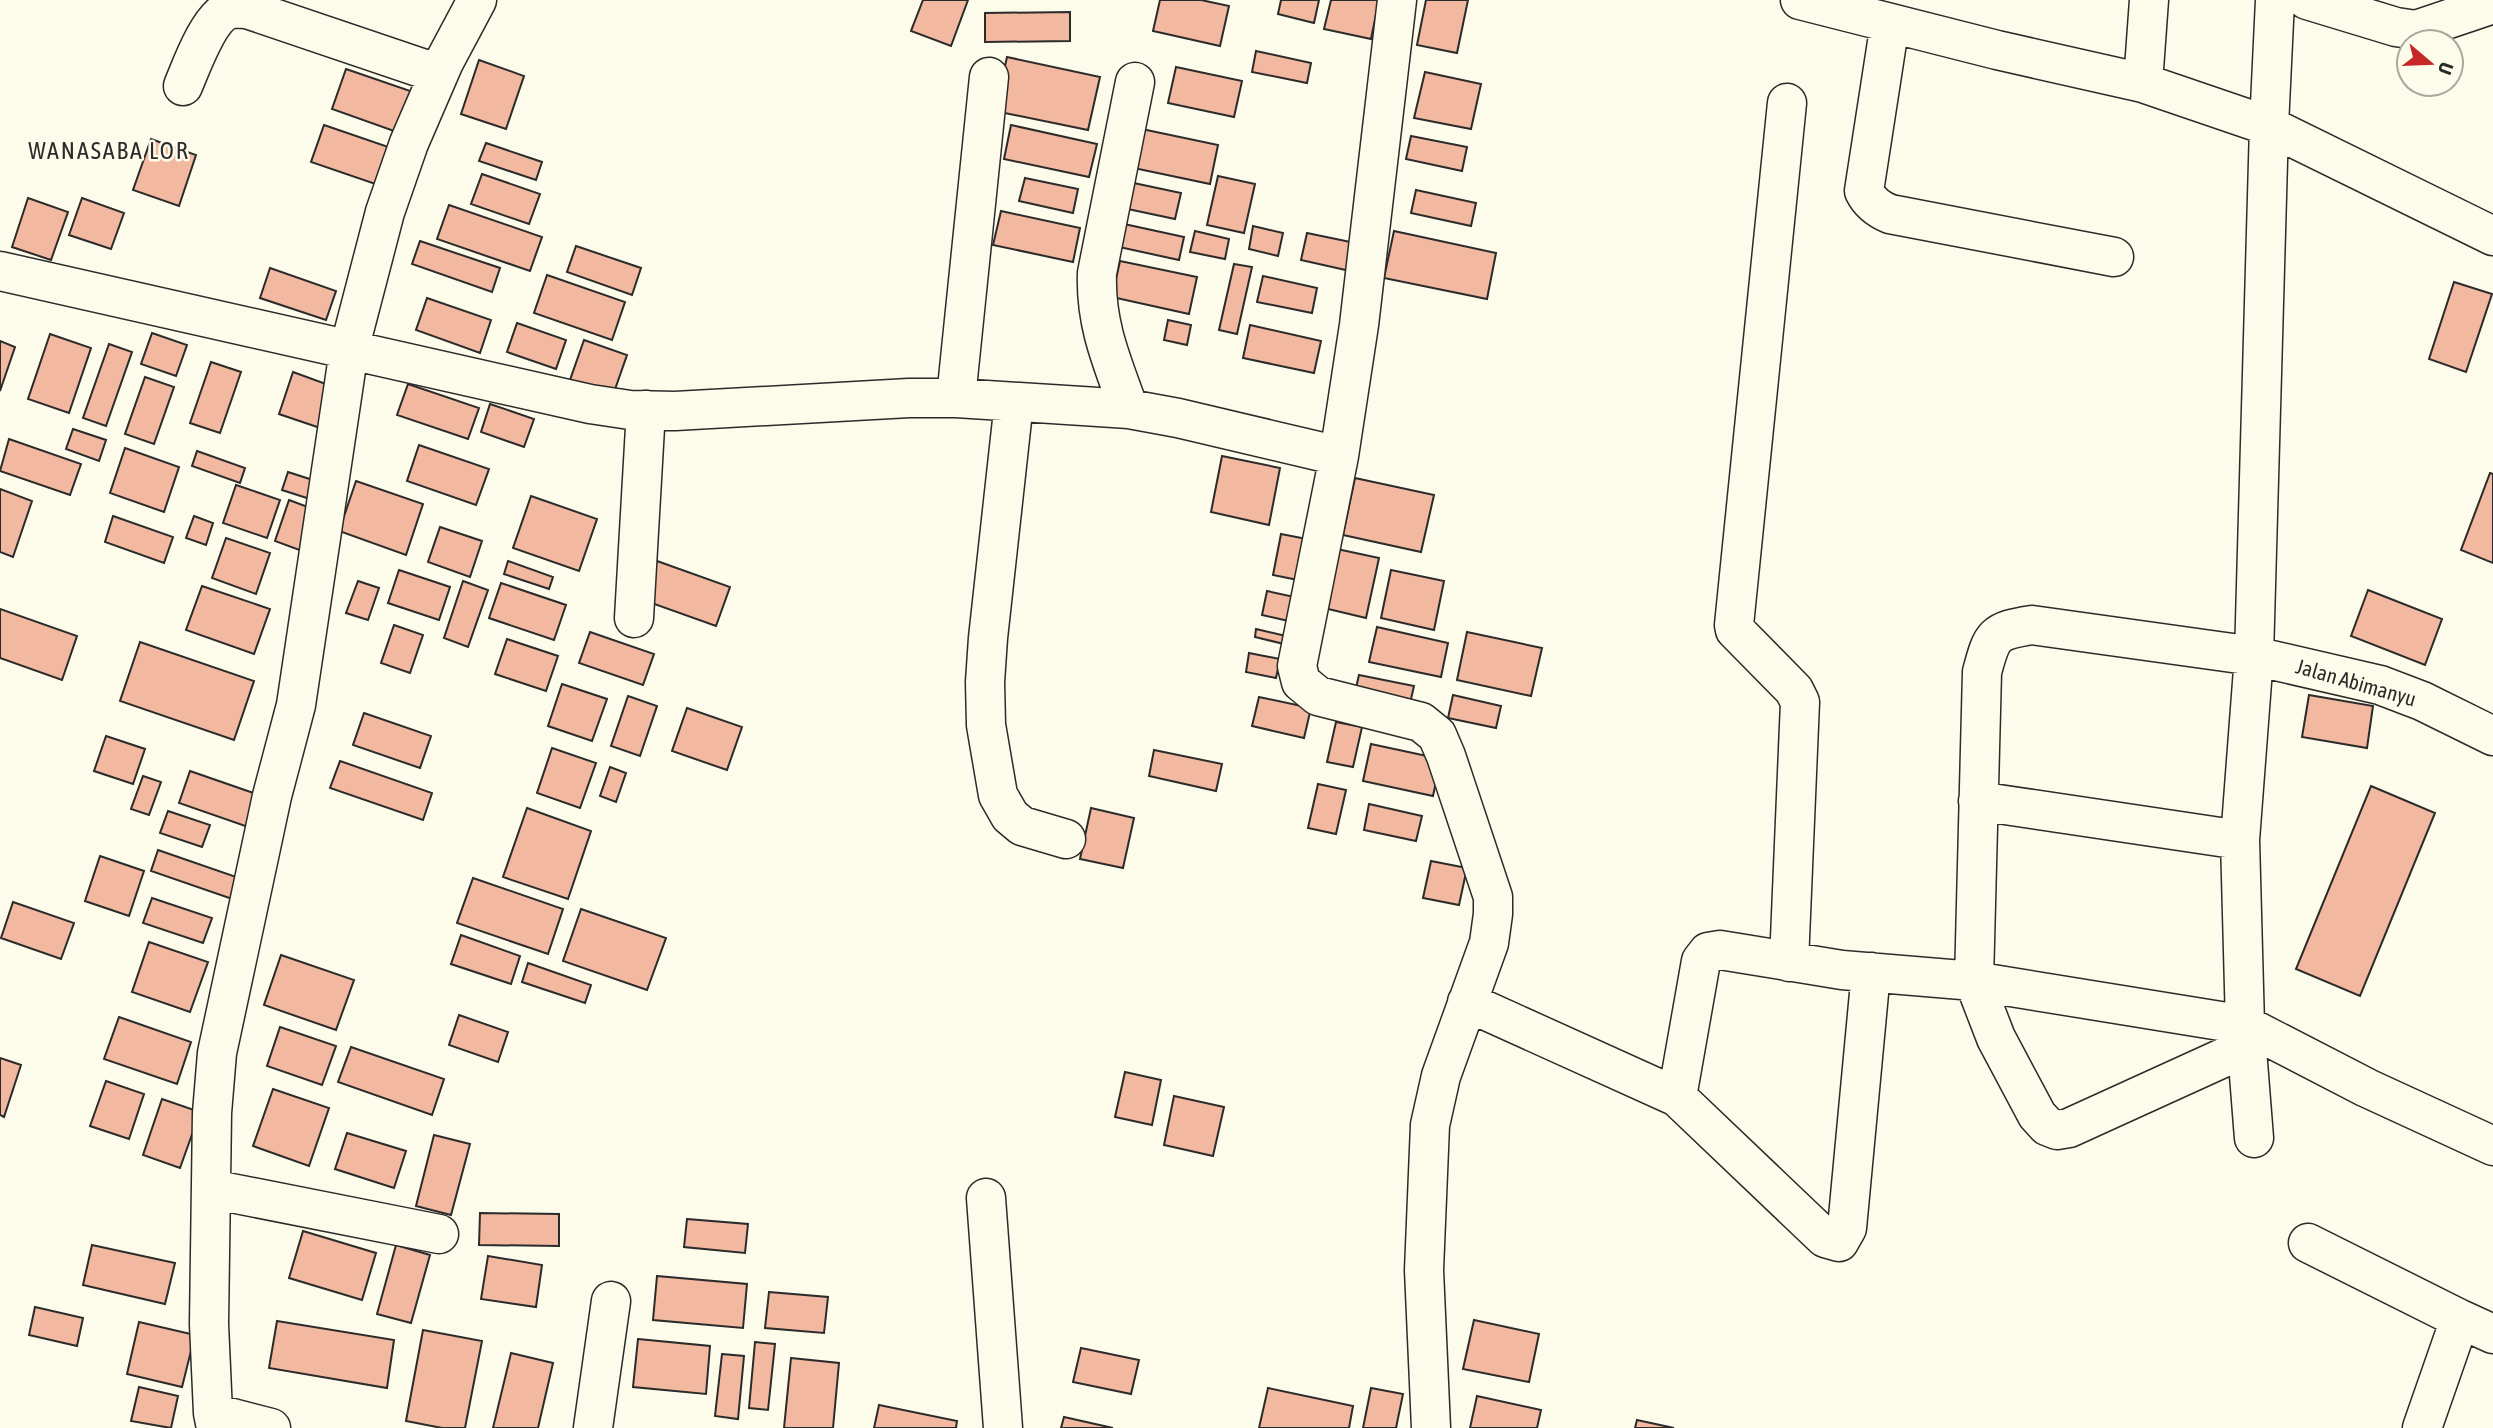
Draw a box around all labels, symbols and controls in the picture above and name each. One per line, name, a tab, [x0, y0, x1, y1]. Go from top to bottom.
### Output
north arrow	[2395, 28, 2465, 98]
text: U	[2434, 60, 2458, 77]
district label: WANASABA LOR	[28, 137, 190, 164]
street label: Jalan Abimanyu	[2293, 653, 2419, 711]

